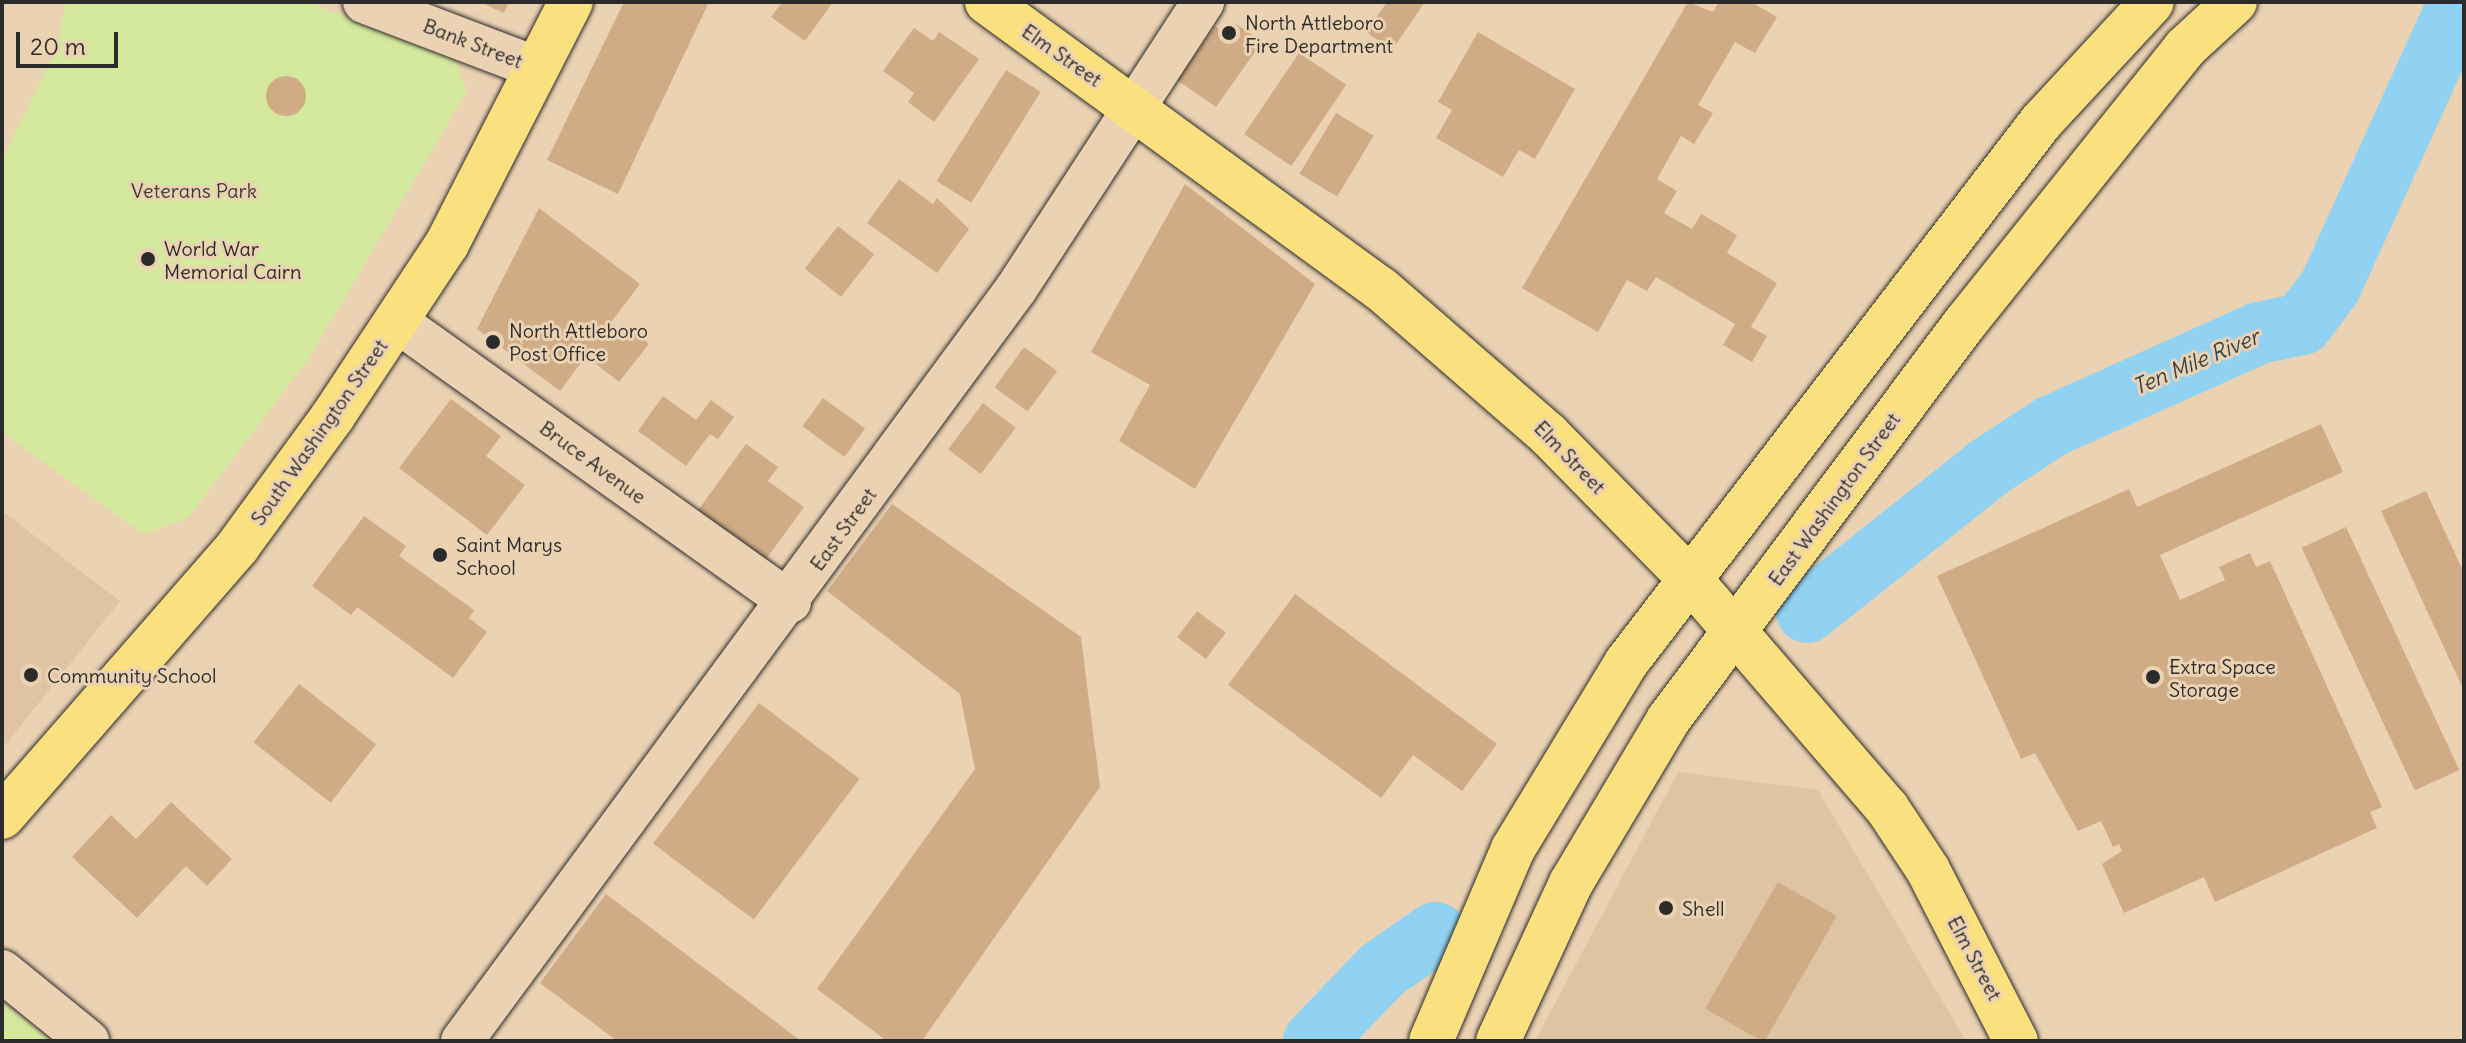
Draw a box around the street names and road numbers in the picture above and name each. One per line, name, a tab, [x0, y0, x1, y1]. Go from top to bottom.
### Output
street label: Bank Street	[420, 13, 526, 73]
street label: Elm Street	[1017, 19, 1107, 91]
street label: South Washington Street	[246, 334, 392, 530]
street label: East Washington Street	[1763, 408, 1905, 590]
street label: Bruce Avenue	[535, 415, 651, 509]
street label: Elm Street	[1529, 416, 1611, 498]
street label: East Street	[805, 483, 881, 575]
street label: Elm Street	[1943, 912, 2007, 1004]

